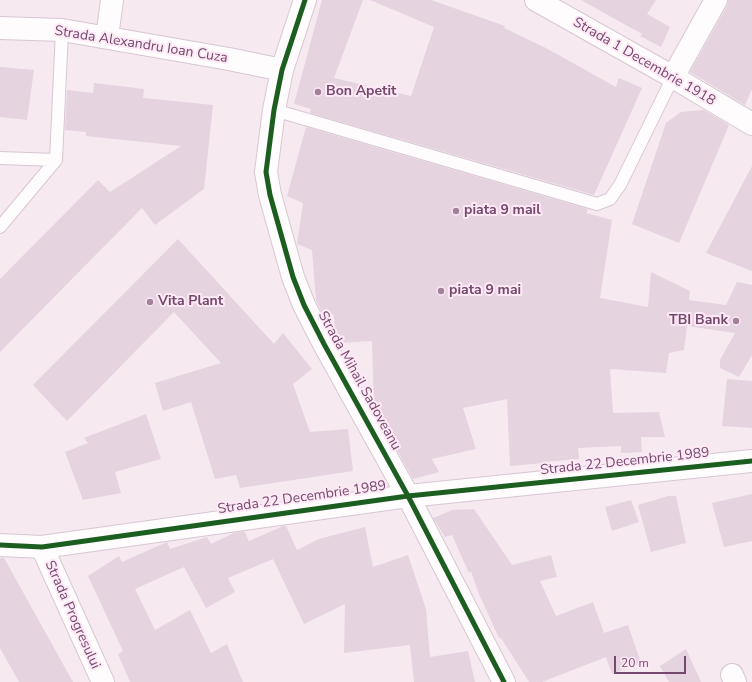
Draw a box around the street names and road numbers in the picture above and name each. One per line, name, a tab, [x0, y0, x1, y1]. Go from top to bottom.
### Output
street label: Strada 1 Decembrie 1918	[570, 14, 718, 110]
street label: Strada Alexandru Ioan Cuza	[53, 23, 229, 67]
street label: Strada Mihail Sadoveanu	[314, 309, 404, 453]
street label: Strada 22 Decembrie 1989	[540, 445, 710, 479]
street label: Strada 22 Decembrie 1989	[217, 478, 387, 518]
street label: Strada Progresului	[41, 558, 103, 672]

